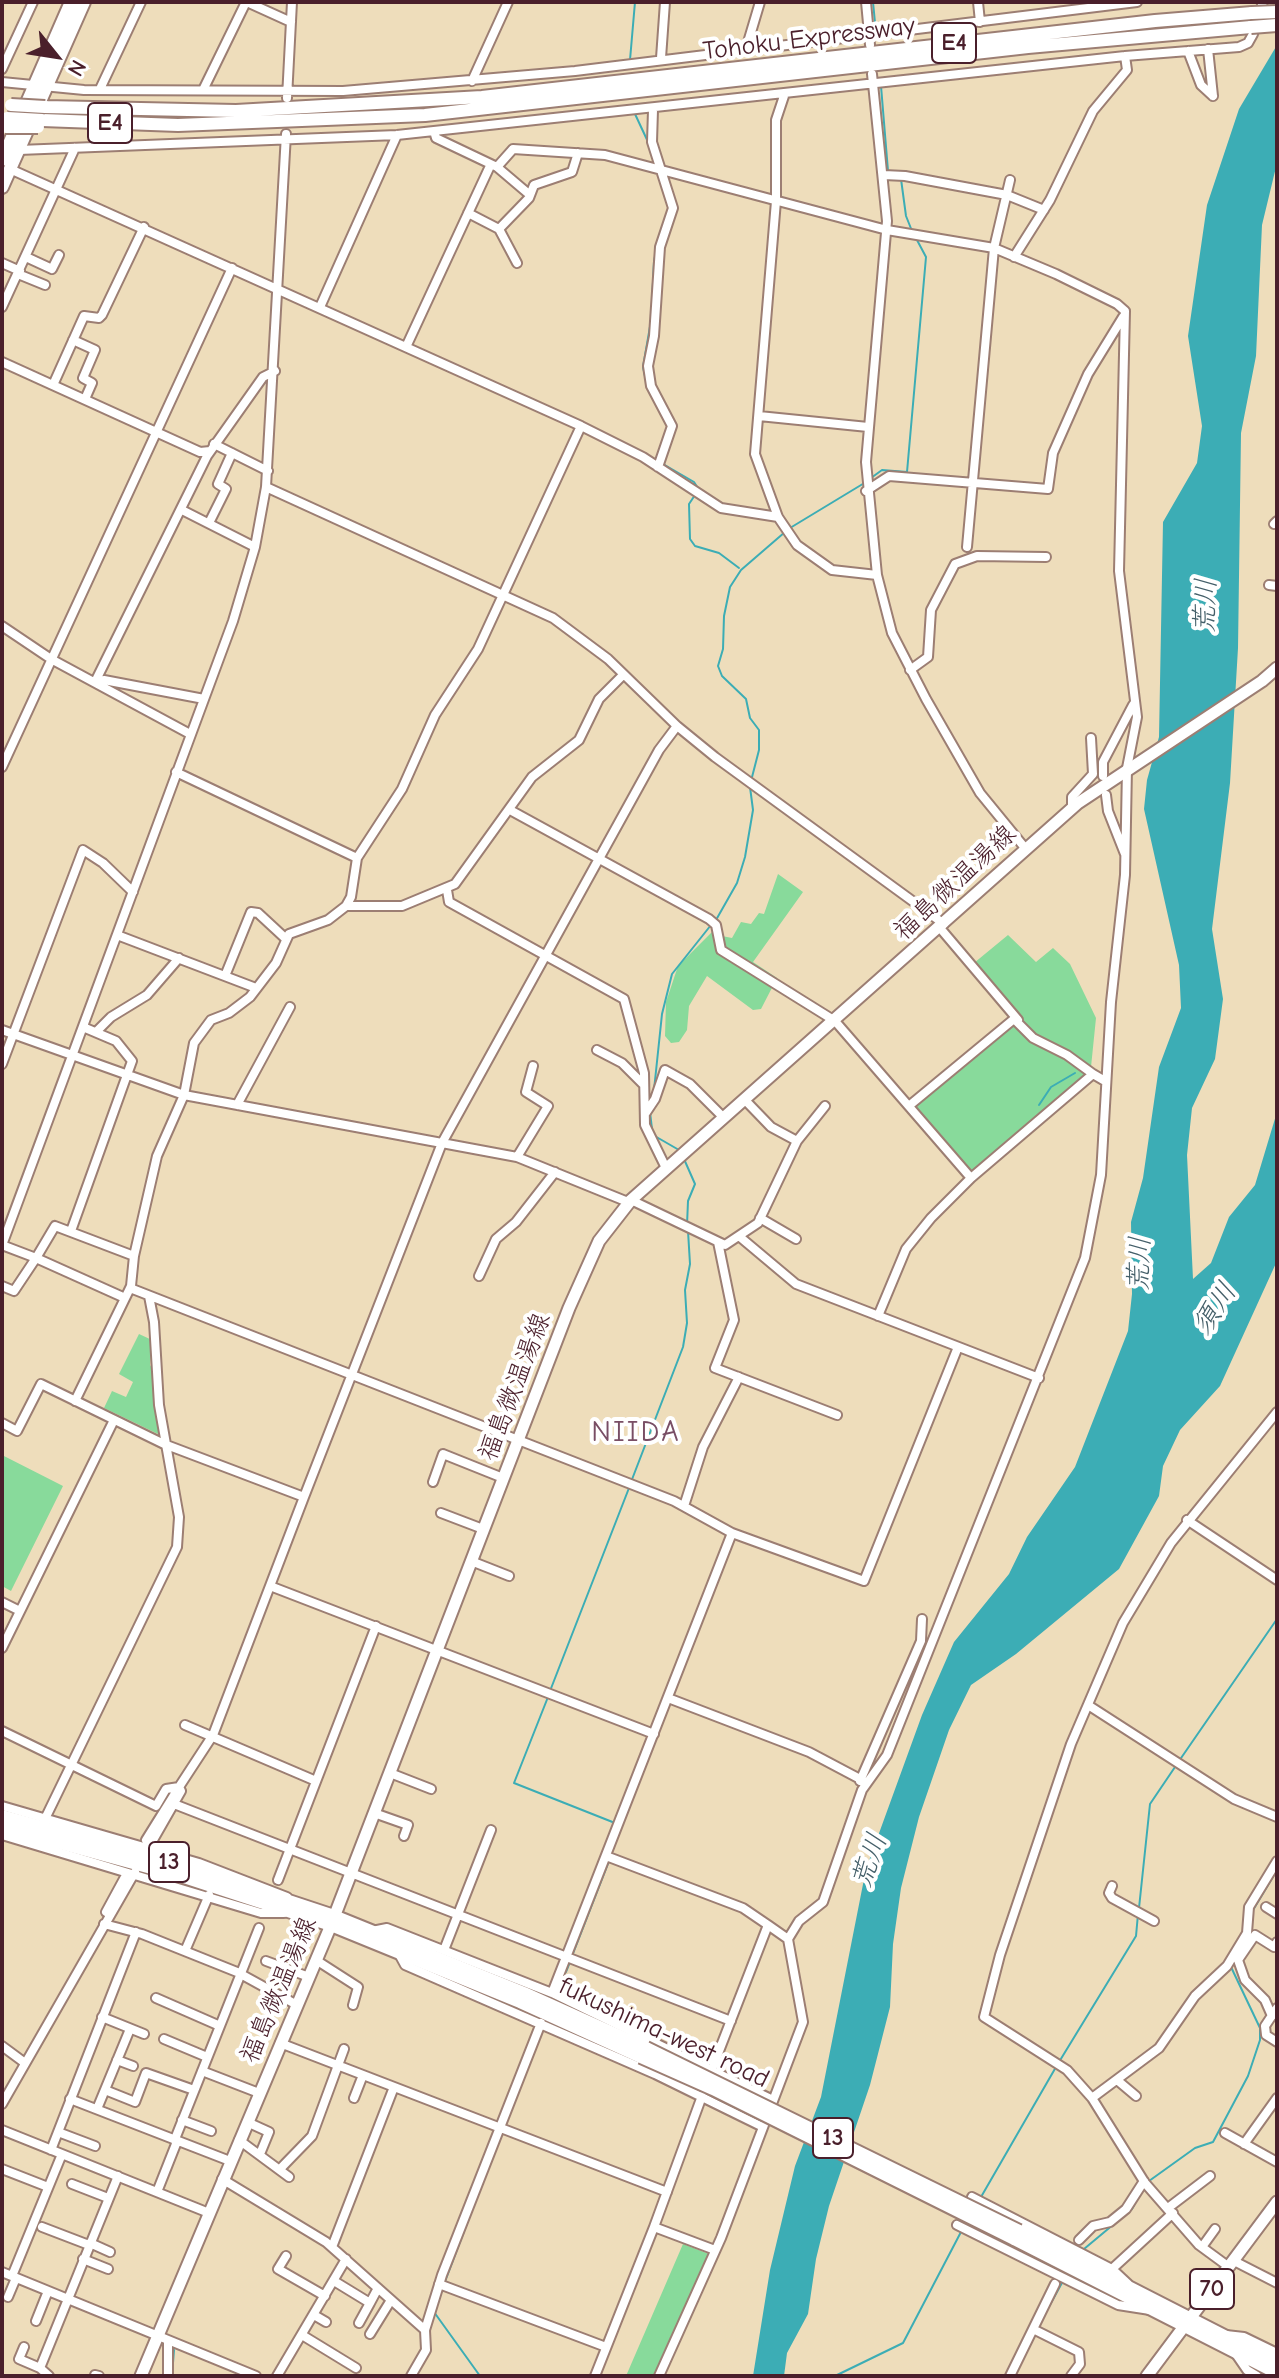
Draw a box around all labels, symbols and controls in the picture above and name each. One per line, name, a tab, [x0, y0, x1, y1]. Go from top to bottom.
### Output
street label: Tohoku Expressway	[701, 11, 917, 67]
north arrow	[16, 16, 96, 96]
road number: E4	[932, 23, 976, 63]
text: N	[62, 55, 92, 81]
road number: E4	[88, 103, 132, 143]
water label: 荒川	[1188, 577, 1224, 635]
street label: 福島微温湯線	[887, 818, 1023, 948]
water label: 荒川	[1122, 1235, 1158, 1293]
water label: 須川	[1186, 1276, 1244, 1342]
street label: 福島微温湯線	[472, 1309, 558, 1465]
district label: NIIDA	[591, 1415, 681, 1451]
water label: 荒川	[845, 1829, 895, 1893]
road number: 13	[149, 1842, 189, 1882]
street label: 福島微温湯線	[234, 1912, 324, 2068]
street label: fukushima-west road	[554, 1971, 774, 2095]
road number: 13	[813, 2118, 853, 2158]
road number: 70	[1190, 2269, 1234, 2309]

